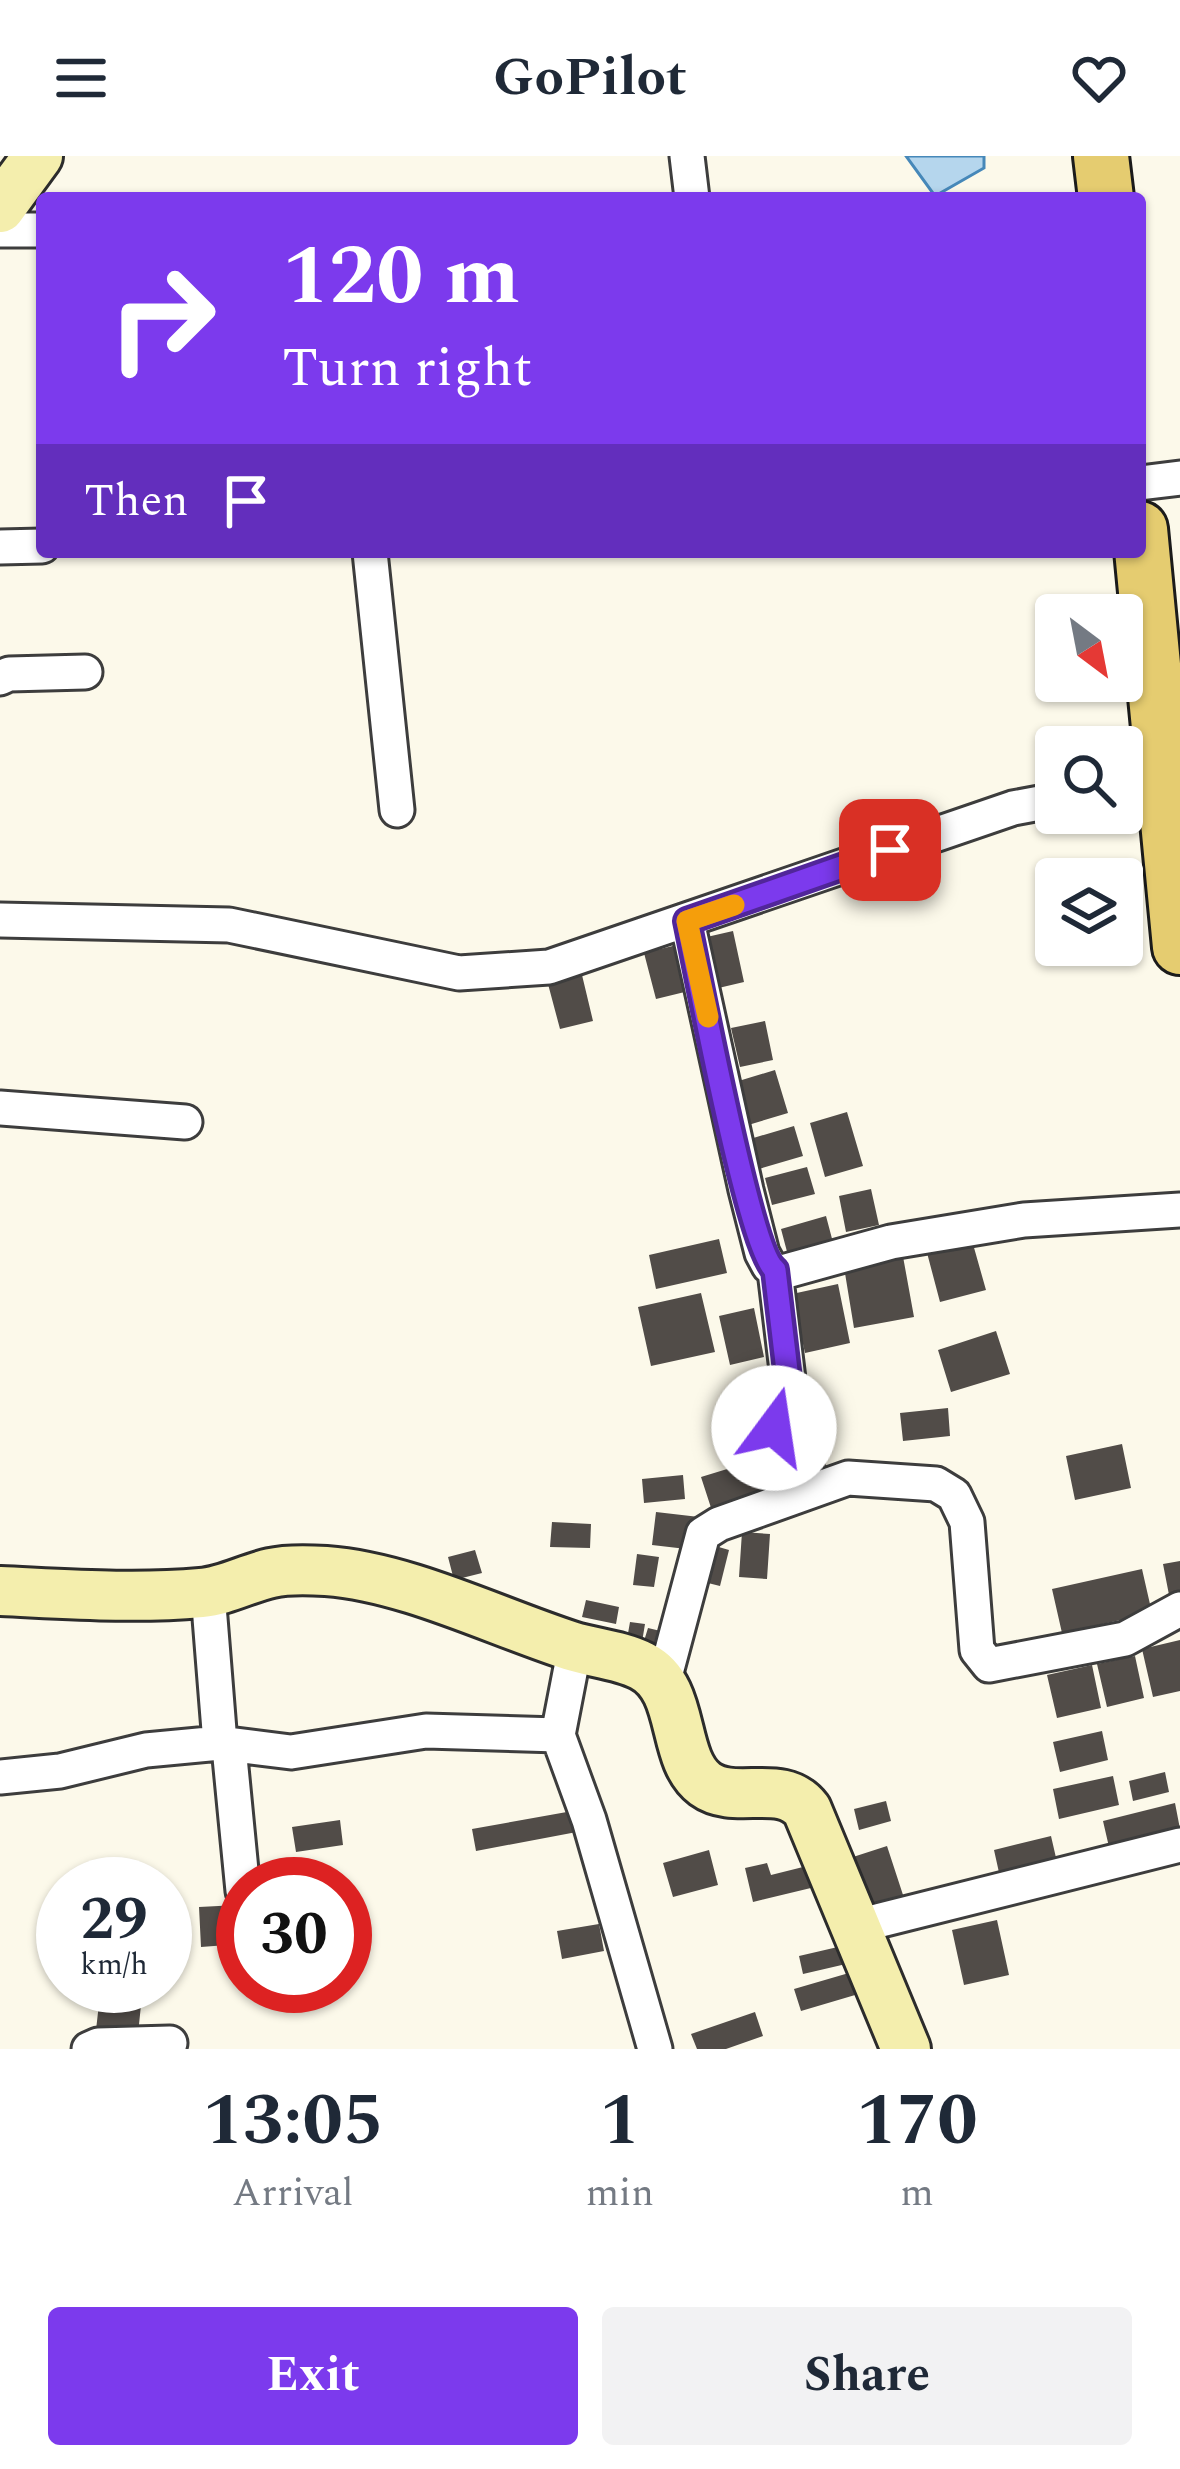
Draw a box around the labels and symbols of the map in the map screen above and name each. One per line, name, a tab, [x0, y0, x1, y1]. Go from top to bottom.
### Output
north arrow	[1035, 594, 1143, 702]
pin	[839, 799, 941, 901]
position arrow	[711, 1365, 837, 1491]
speed limit sign: 30	[216, 1857, 372, 2013]

